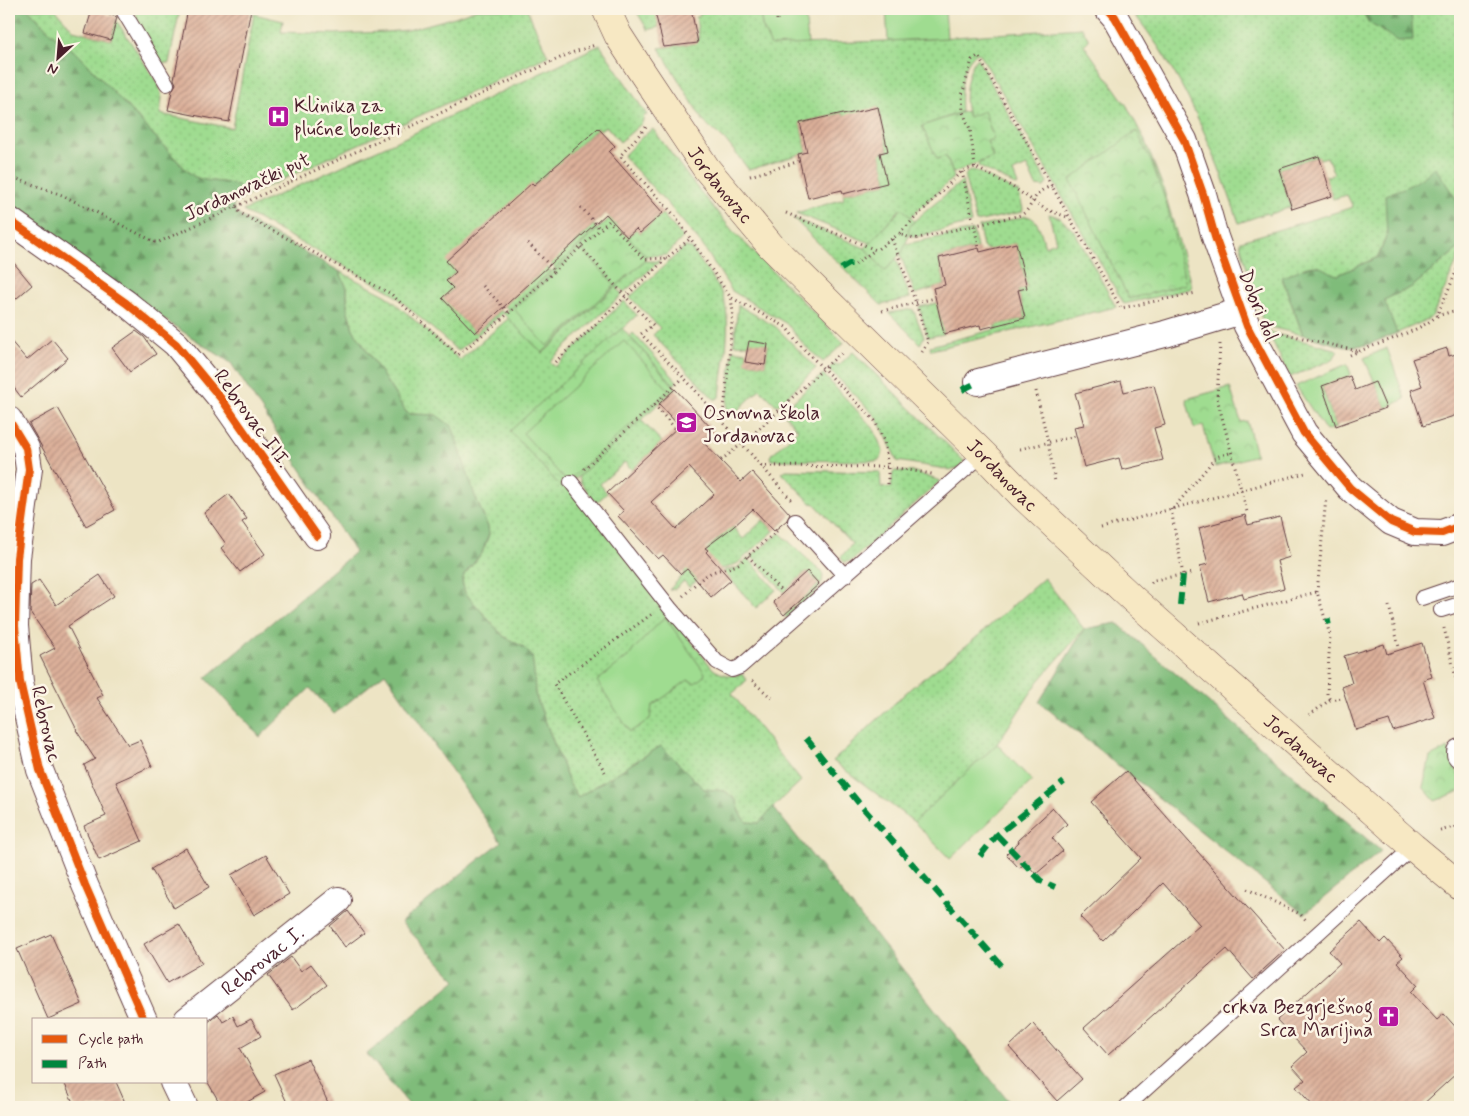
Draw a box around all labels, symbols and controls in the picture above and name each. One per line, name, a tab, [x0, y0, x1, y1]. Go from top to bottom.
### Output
north arrow	[32, 32, 82, 82]
text: N	[45, 59, 61, 79]
place label: Klinika za plućne bolesti	[294, 93, 401, 143]
hospital icon: Klinika za plućne bolesti	[266, 105, 290, 129]
street label: Jordanovac	[680, 141, 759, 230]
street label: Jordanovački put	[180, 146, 315, 228]
street label: Dobri dol	[1231, 266, 1284, 345]
street label: Rebrovac III.	[207, 364, 297, 474]
place label: Osnovna škola Jordanovac	[703, 400, 820, 450]
school or university icon: Osnovna škola Jordanovac	[675, 411, 699, 435]
street label: Jordanovac	[960, 433, 1043, 518]
street label: Rebrovac	[24, 683, 67, 765]
street label: Jordanovac	[1257, 709, 1344, 790]
street label: Rebrovac I.	[216, 920, 310, 1003]
place label: crkva Bezgrješnog Srca Marijina	[1223, 994, 1373, 1044]
church icon: crkva Bezgrješnog Srca Marijina	[1377, 1005, 1401, 1029]
legend	[32, 1018, 208, 1084]
text: Cycle path	[78, 1030, 143, 1050]
text: Path	[78, 1054, 107, 1074]

